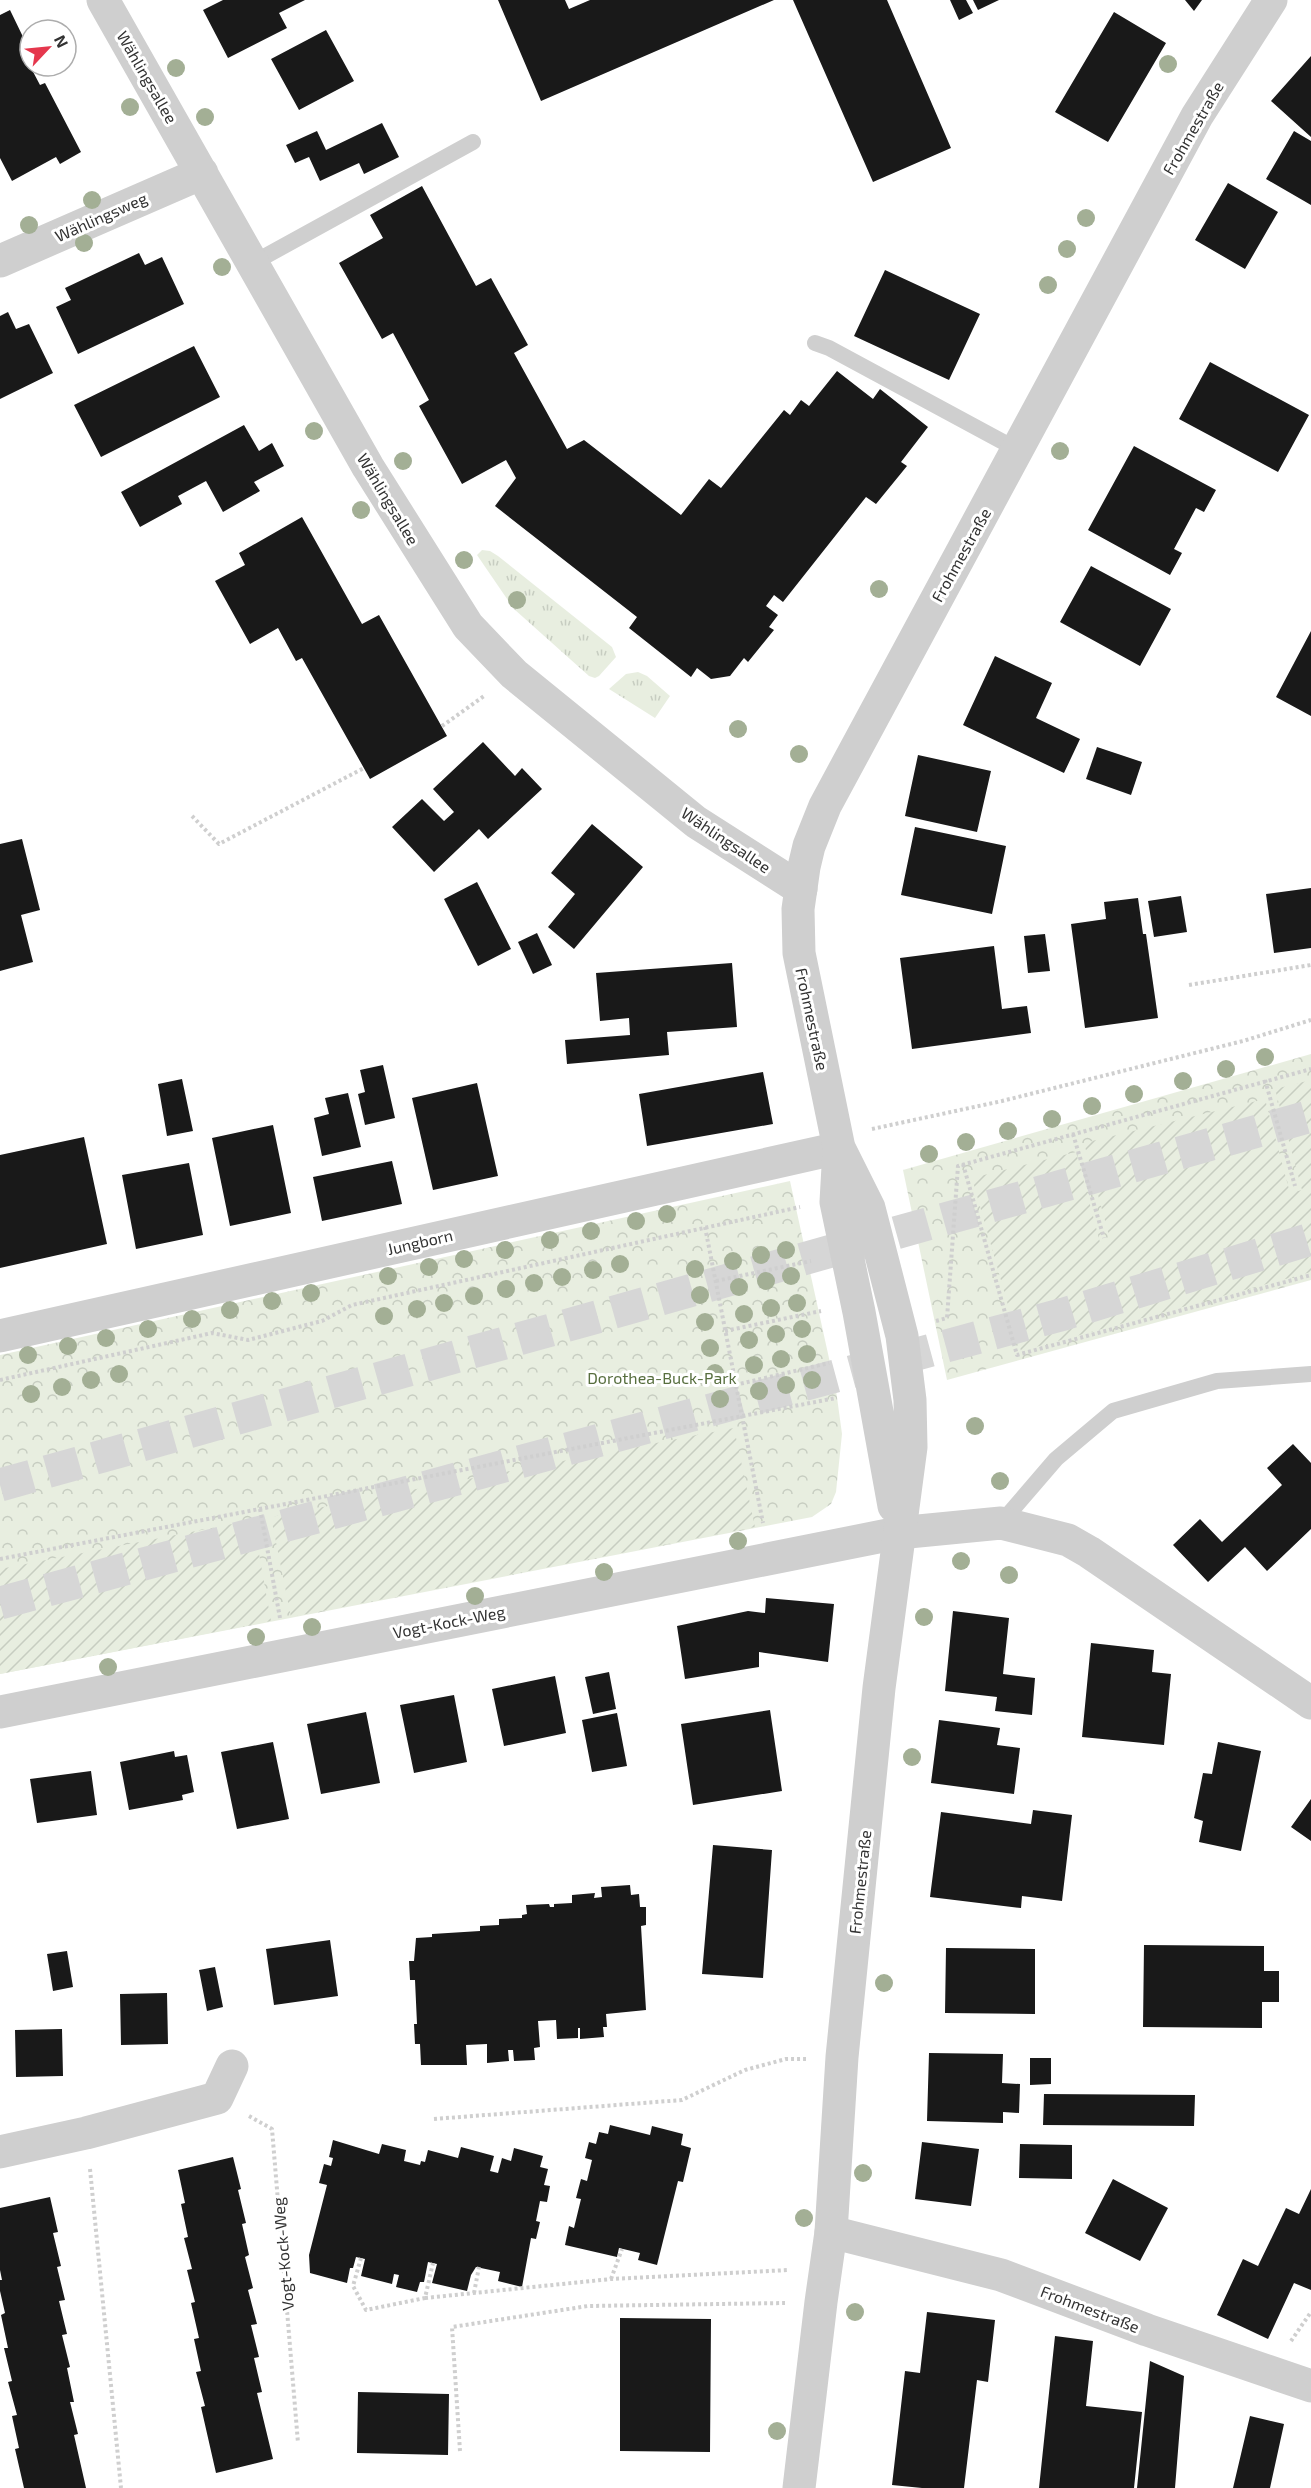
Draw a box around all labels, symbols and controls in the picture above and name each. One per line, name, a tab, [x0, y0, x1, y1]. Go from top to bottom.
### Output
north arrow	[18, 18, 78, 78]
street label: Wählingsallee	[113, 27, 182, 126]
text: N	[51, 32, 73, 51]
street label: Frohmestraße	[1158, 78, 1227, 178]
street label: Wählingsweg	[52, 188, 150, 245]
street label: Wählingsallee	[354, 449, 423, 548]
street label: Frohmestraße	[927, 505, 994, 605]
street label: Wählingsallee	[678, 803, 775, 876]
street label: Frohmestraße	[792, 966, 833, 1072]
street label: Jungborn	[385, 1225, 455, 1258]
park label: Dorothea-Buck-Park	[587, 1368, 737, 1387]
street label: Vogt-Kock-Weg	[391, 1601, 507, 1642]
street label: Frohmestraße	[845, 1829, 874, 1935]
street label: Vogt-Kock-Weg	[268, 2196, 297, 2312]
street label: Frohmestraße	[1038, 2281, 1142, 2336]

